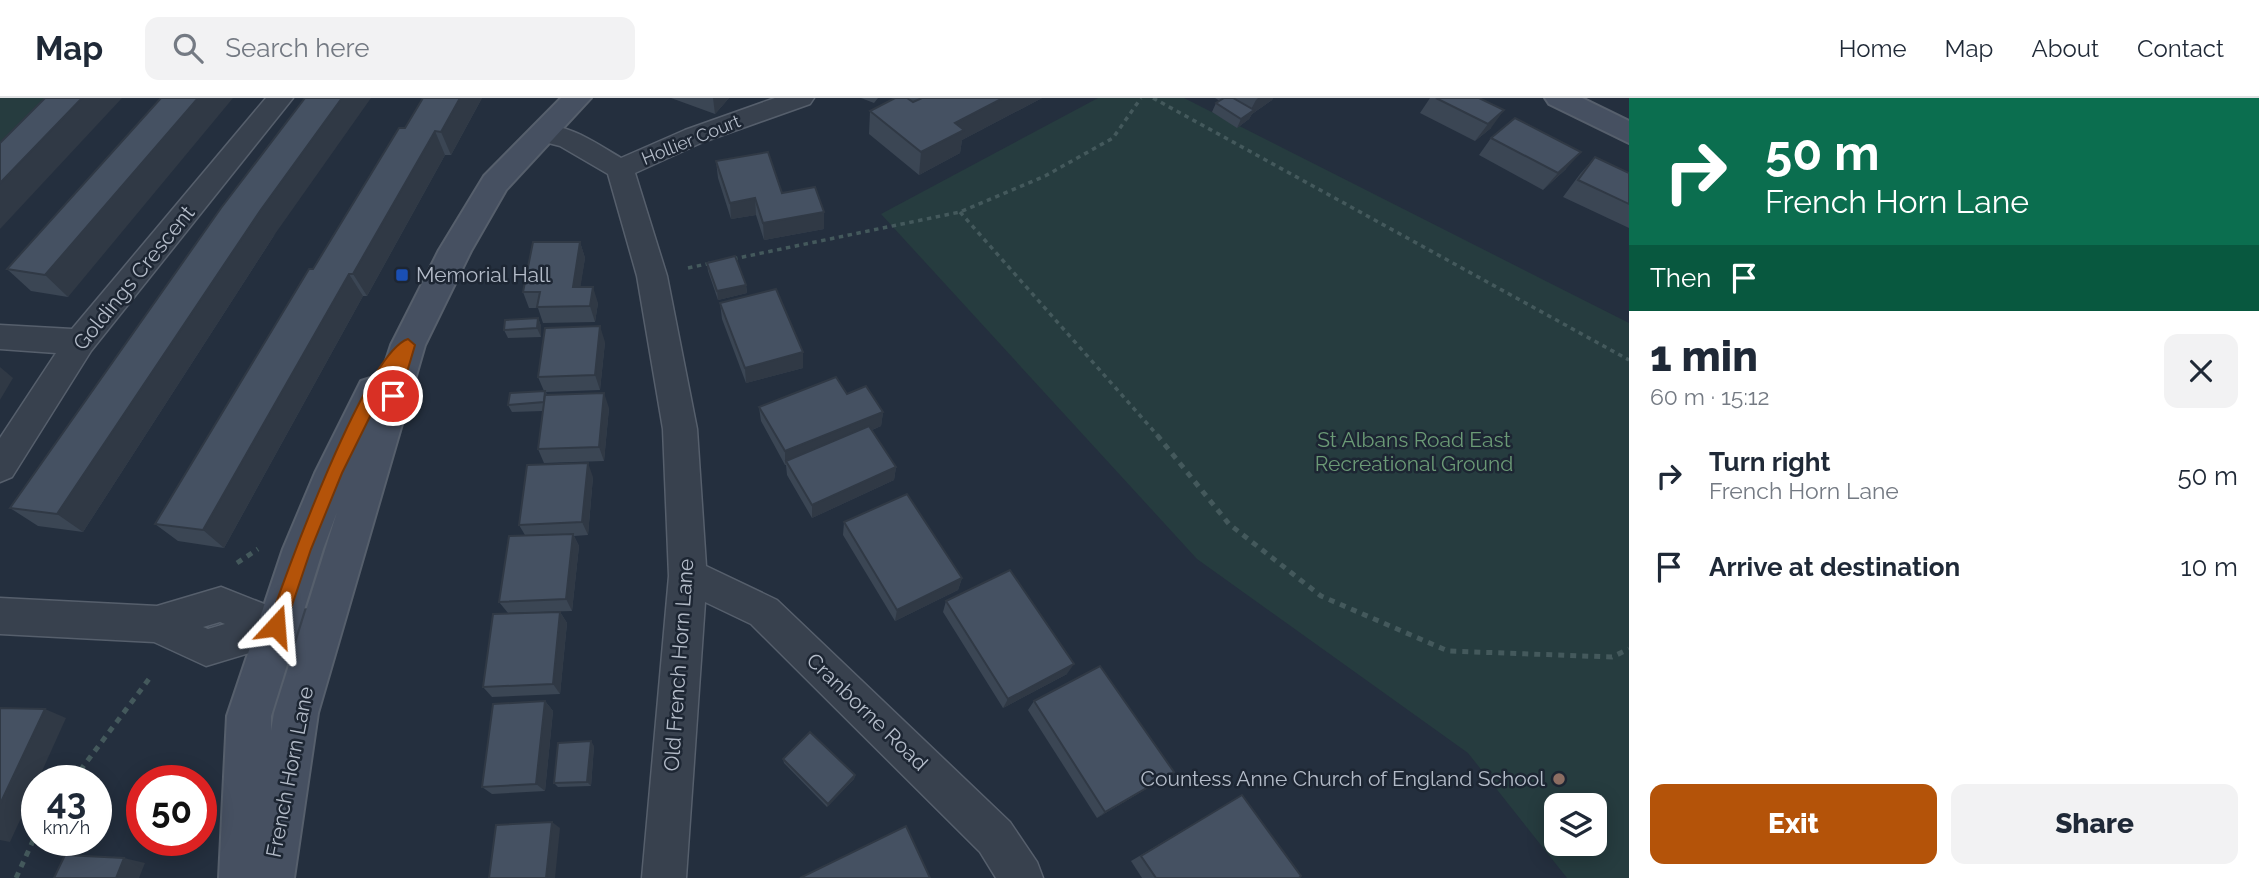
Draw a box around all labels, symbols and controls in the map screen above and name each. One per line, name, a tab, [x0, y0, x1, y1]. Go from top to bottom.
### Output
search box	[145, 17, 635, 80]
text: Map	[35, 29, 103, 68]
icon: search	[169, 29, 207, 67]
text: Search here	[225, 33, 370, 63]
text: Home	[1839, 34, 1907, 63]
text: Map	[1945, 34, 1993, 63]
text: About	[2031, 34, 2099, 63]
text: Contact	[2137, 34, 2224, 63]
street label: Hollier Court	[638, 110, 743, 169]
text: 50 m	[1765, 124, 1880, 181]
icon: right	[1650, 126, 1741, 217]
text: French Horn Lane	[1765, 183, 2029, 220]
street label: Goldings Crescent	[68, 200, 199, 355]
icon: arrive	[1725, 259, 1763, 297]
place label: Memorial Hall	[416, 262, 551, 287]
text: Then	[1650, 263, 1711, 293]
marker: Memorial Hall	[394, 267, 410, 283]
text: 1 min	[1650, 332, 1758, 381]
button: close	[2164, 334, 2238, 408]
pin	[363, 366, 423, 426]
icon: arrive	[374, 377, 412, 415]
text: 60 m · 15:12	[1650, 383, 1770, 410]
park label: St Albans Road East Recreational Ground	[1315, 427, 1513, 476]
text: Turn right	[1709, 447, 1830, 477]
icon: right	[1650, 457, 1688, 495]
text: 50 m	[2177, 461, 2238, 491]
text: French Horn Lane	[1709, 477, 1899, 504]
icon: arrive	[1650, 548, 1688, 586]
text: Arrive at destination	[1709, 552, 1960, 582]
text: 10 m	[2180, 552, 2238, 582]
street label: Old French Horn Lane	[659, 558, 698, 772]
position arrow	[239, 589, 313, 663]
street label: Cranborne Road	[802, 648, 933, 776]
street label: French Horn Lane	[261, 684, 318, 859]
speed limit sign: 50	[126, 765, 217, 856]
place label: Countess Anne Church of England School	[1141, 766, 1545, 791]
marker: Countess Anne Church of England School	[1551, 771, 1567, 787]
text: 43	[47, 781, 86, 822]
button: Exit	[1650, 784, 1937, 864]
button: Share	[1951, 784, 2238, 864]
map controls	[1544, 793, 1607, 856]
button: layers	[1544, 793, 1607, 856]
text: km/h	[43, 817, 90, 838]

